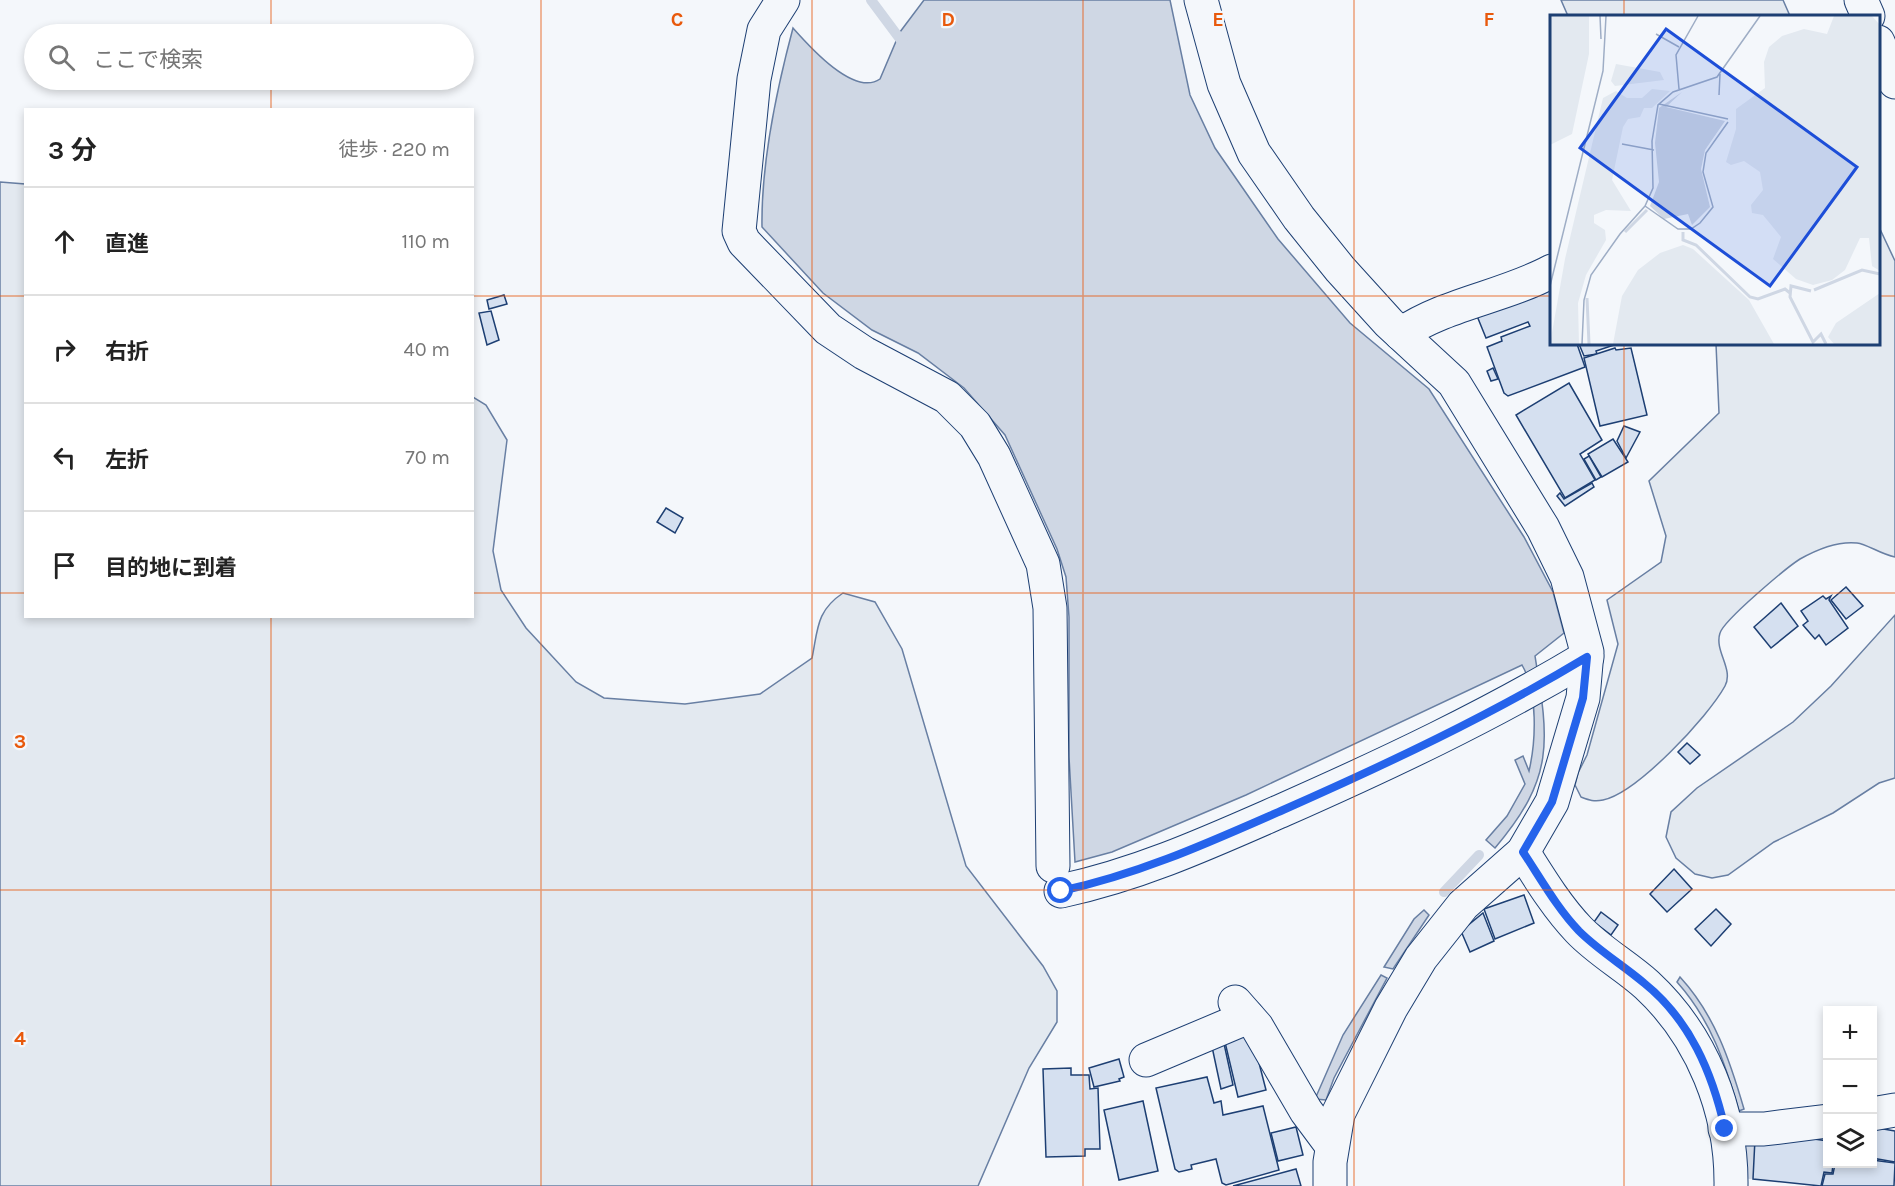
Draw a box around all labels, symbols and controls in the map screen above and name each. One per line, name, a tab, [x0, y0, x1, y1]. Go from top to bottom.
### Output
text: C	[671, 8, 683, 31]
text: D	[941, 8, 955, 31]
text: E	[1212, 8, 1224, 31]
text: F	[1484, 8, 1495, 31]
inset map	[1550, 15, 1880, 345]
search box	[24, 24, 474, 90]
icon: search	[45, 41, 78, 74]
text: ここで検索	[93, 47, 203, 73]
text: 3 分	[48, 135, 97, 166]
text: 徒歩 · 220 m	[338, 138, 450, 161]
icon: ahead	[48, 225, 81, 258]
text: 110 m	[401, 230, 450, 253]
text: 直進	[105, 231, 149, 257]
icon: right	[48, 333, 81, 366]
text: 40 m	[404, 338, 450, 361]
text: 右折	[105, 339, 149, 365]
icon: left	[48, 441, 81, 474]
text: 70 m	[405, 446, 450, 469]
text: 左折	[105, 447, 149, 473]
icon: arrive	[48, 549, 81, 582]
text: 目的地に到着	[105, 555, 237, 581]
text: 3	[14, 730, 26, 753]
route start	[1047, 877, 1073, 903]
map controls	[1823, 1006, 1877, 1168]
button: +	[1823, 1006, 1877, 1060]
text: 4	[14, 1027, 26, 1050]
button: −	[1823, 1060, 1877, 1114]
button: layers	[1823, 1114, 1877, 1168]
route end	[1711, 1115, 1737, 1141]

